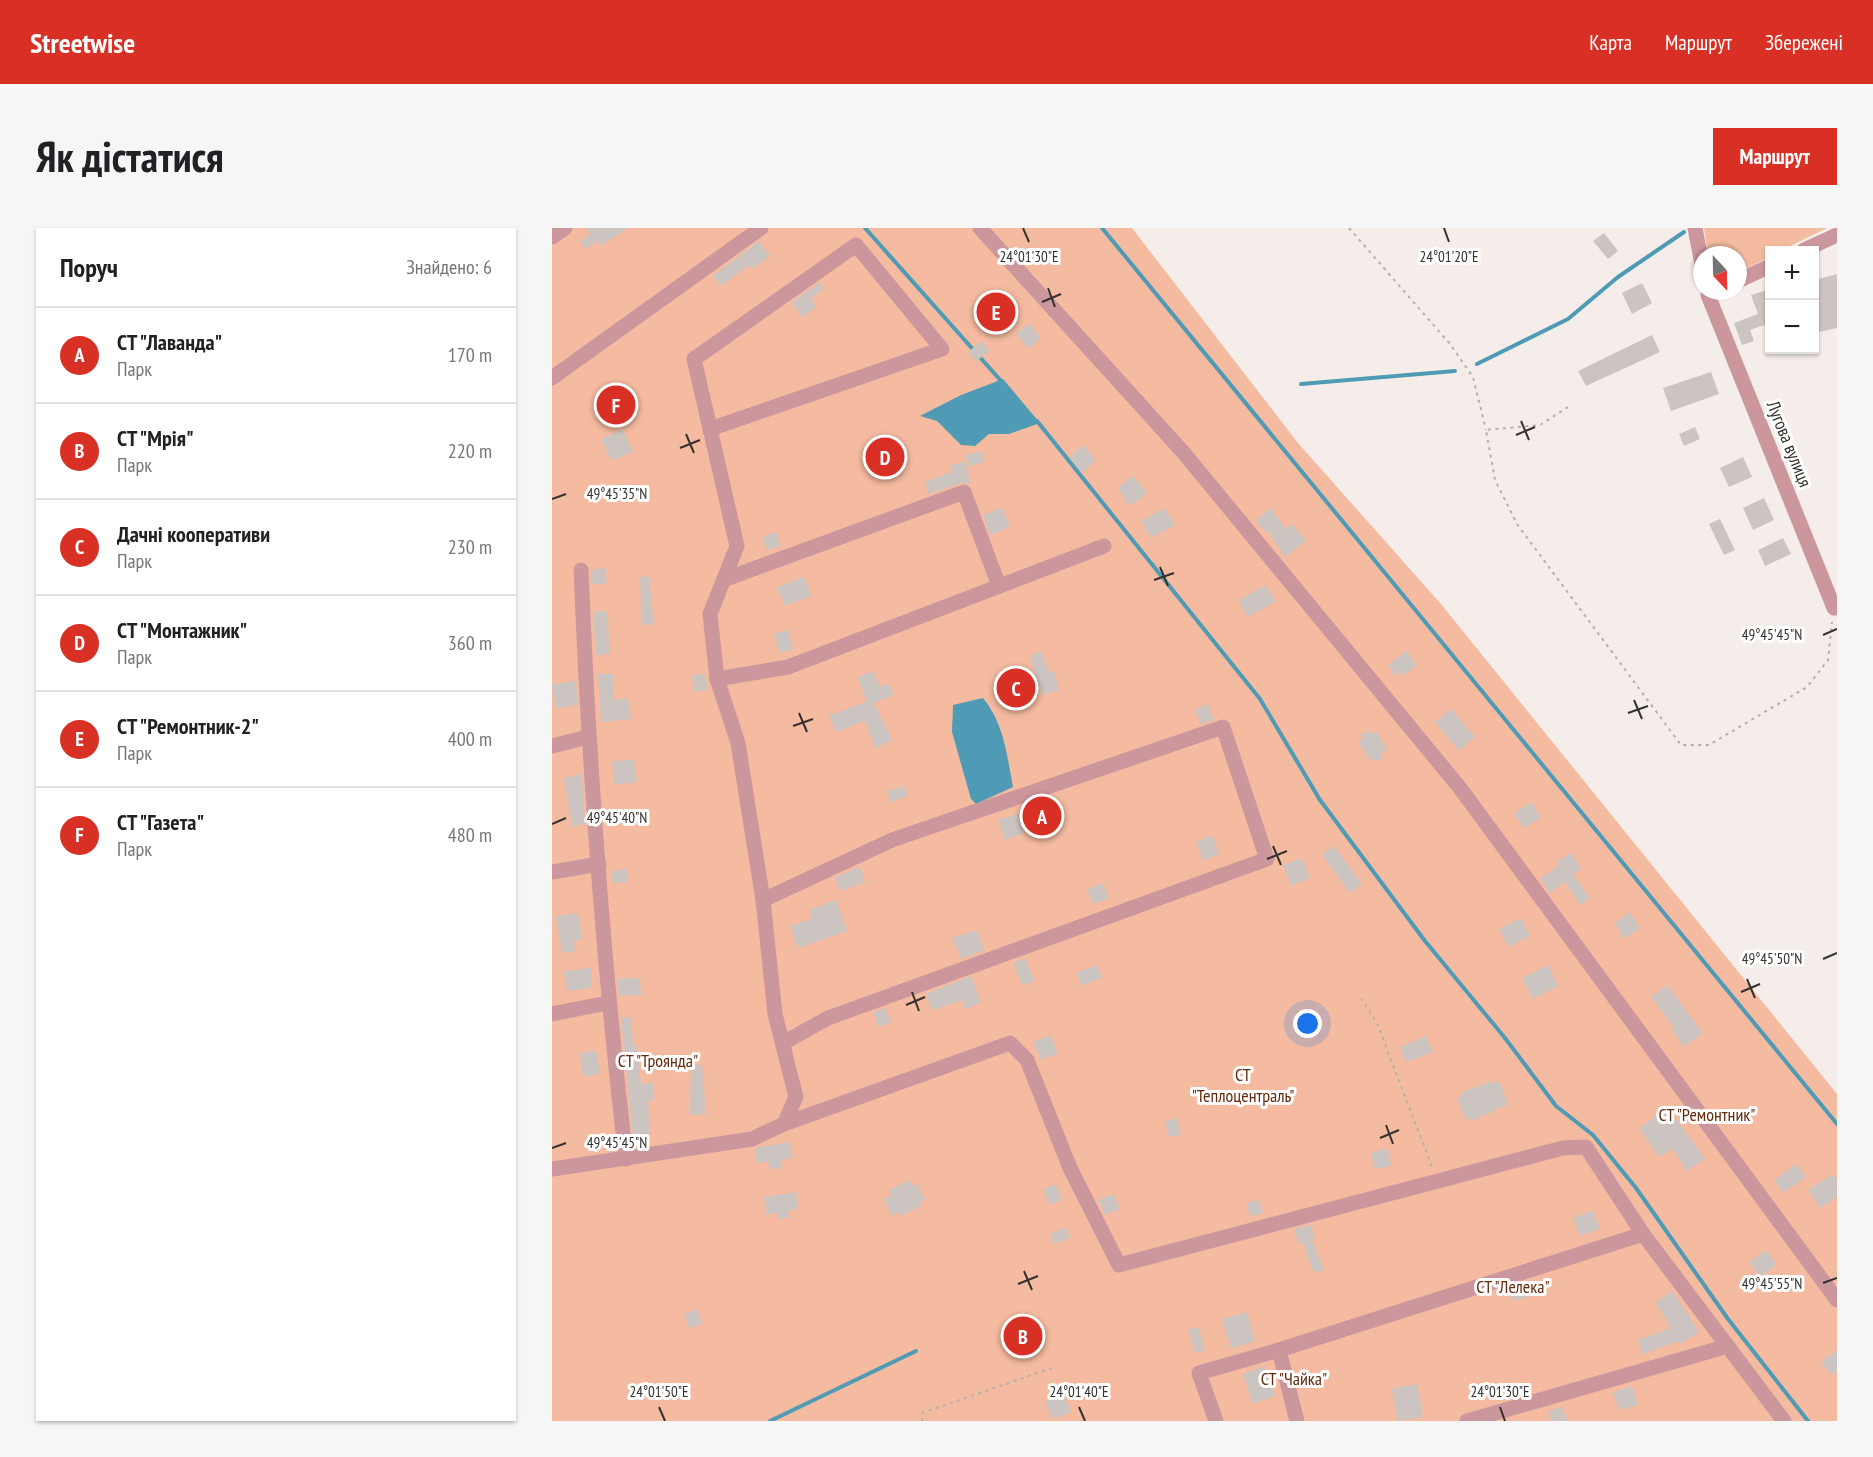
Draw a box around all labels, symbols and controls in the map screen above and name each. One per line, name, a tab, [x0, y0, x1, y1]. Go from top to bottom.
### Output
text: Streetwise	[30, 24, 135, 61]
text: Карта	[1589, 29, 1632, 56]
text: Маршрут	[1665, 29, 1732, 56]
text: Збережені	[1765, 29, 1843, 56]
button: Маршрут	[1713, 128, 1837, 185]
text: Як дістатися	[36, 129, 224, 184]
north arrow	[1693, 246, 1747, 300]
map controls	[1765, 246, 1819, 354]
button: +	[1765, 246, 1819, 300]
text: 24°01'30"E	[999, 247, 1059, 266]
text: 24°01'20"E	[1419, 247, 1479, 266]
text: Поруч	[60, 251, 118, 284]
text: Знайдено: 6	[406, 254, 492, 280]
pin: E	[976, 290, 1016, 334]
button: −	[1765, 300, 1819, 354]
text: СТ "Лаванда"	[117, 328, 222, 356]
text: A	[74, 342, 85, 368]
text: 170 m	[448, 342, 492, 368]
text: Парк	[117, 356, 152, 382]
pin: F	[596, 382, 636, 428]
street label: Лугова вулиця	[1761, 396, 1817, 490]
text: СТ "Мрія"	[117, 424, 194, 452]
pin: D	[866, 434, 904, 480]
text: B	[75, 438, 84, 464]
text: 220 m	[448, 438, 492, 464]
text: Парк	[117, 452, 152, 478]
text: 49°45'35"N	[587, 484, 647, 503]
text: Дачні кооперативи	[117, 520, 270, 548]
text: C	[75, 534, 84, 560]
text: 230 m	[448, 534, 492, 560]
text: Парк	[117, 548, 152, 574]
text: СТ "Монтажник"	[117, 616, 247, 644]
text: 49°45'45"N	[1742, 625, 1802, 644]
text: D	[74, 630, 85, 656]
text: 360 m	[448, 630, 492, 656]
text: Парк	[117, 644, 152, 670]
pin: C	[996, 666, 1036, 710]
text: СТ "Ремонтник-2"	[117, 712, 259, 740]
text: E	[75, 726, 84, 752]
text: 400 m	[448, 726, 492, 752]
text: Парк	[117, 740, 152, 766]
pin: A	[1022, 794, 1062, 838]
text: СТ "Газета"	[117, 808, 204, 836]
text: 49°45'40"N	[587, 808, 647, 827]
text: F	[75, 822, 84, 848]
text: 480 m	[448, 822, 492, 848]
text: Парк	[117, 836, 152, 862]
text: 49°45'50"N	[1742, 949, 1802, 968]
your location	[1293, 1009, 1322, 1038]
park label: СТ "Троянда"	[618, 1049, 698, 1072]
park label: СТ "Теплоцентраль"	[1192, 1063, 1294, 1107]
park label: СТ "Ремонтник"	[1659, 1103, 1755, 1126]
text: 49°45'45"N	[587, 1133, 647, 1152]
text: 49°45'55"N	[1742, 1274, 1802, 1293]
park label: СТ "Лелека"	[1476, 1275, 1550, 1298]
pin: B	[1004, 1314, 1042, 1358]
park label: СТ "Чайка"	[1261, 1367, 1327, 1390]
text: 24°01'50"E	[629, 1382, 689, 1401]
text: 24°01'40"E	[1049, 1382, 1109, 1401]
text: 24°01'30"E	[1470, 1382, 1530, 1401]

